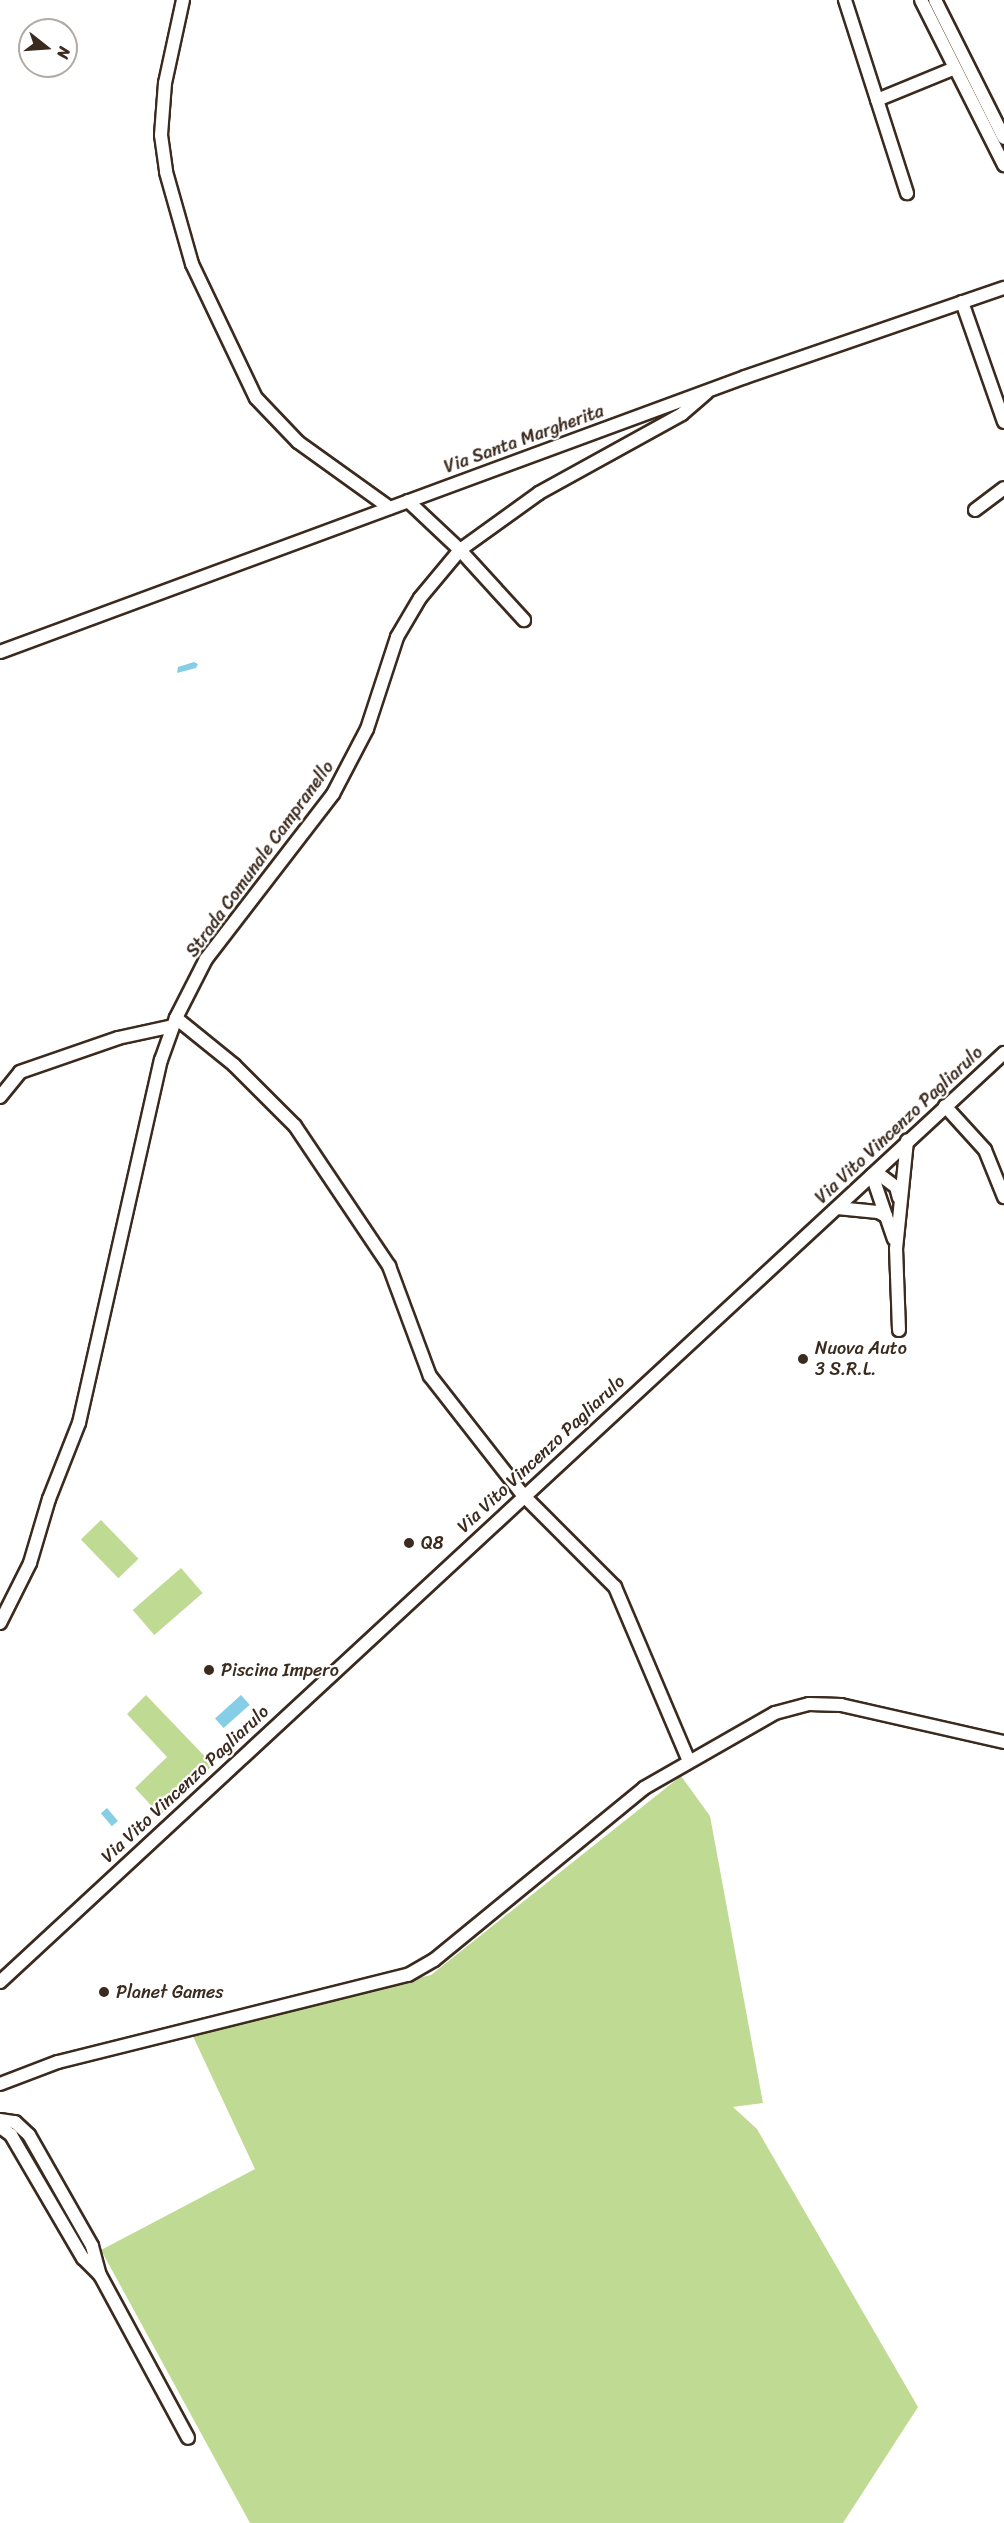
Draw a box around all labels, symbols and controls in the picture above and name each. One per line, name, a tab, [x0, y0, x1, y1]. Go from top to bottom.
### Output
north arrow	[18, 18, 78, 78]
text: N	[48, 43, 79, 62]
street label: Via Santa Margherita	[441, 400, 607, 478]
street label: Strada Comunale Campranello	[181, 756, 339, 962]
street label: Via Vito Vincenzo Pagliarulo	[811, 1041, 987, 1209]
place label: Nuova Auto 3 S.R.L.	[815, 1338, 907, 1380]
marker: Nuova Auto 3 S.R.L.	[796, 1352, 810, 1366]
street label: Via Vito Vincenzo Pagliarulo	[453, 1370, 629, 1538]
place label: Q8	[421, 1532, 444, 1554]
marker: Q8	[402, 1536, 416, 1550]
place label: Piscina Impero	[221, 1659, 339, 1681]
marker: Piscina Impero	[202, 1663, 216, 1677]
street label: Via Vito Vincenzo Pagliarulo	[97, 1700, 273, 1868]
place label: Planet Games	[116, 1981, 224, 2003]
marker: Planet Games	[97, 1985, 111, 1999]

